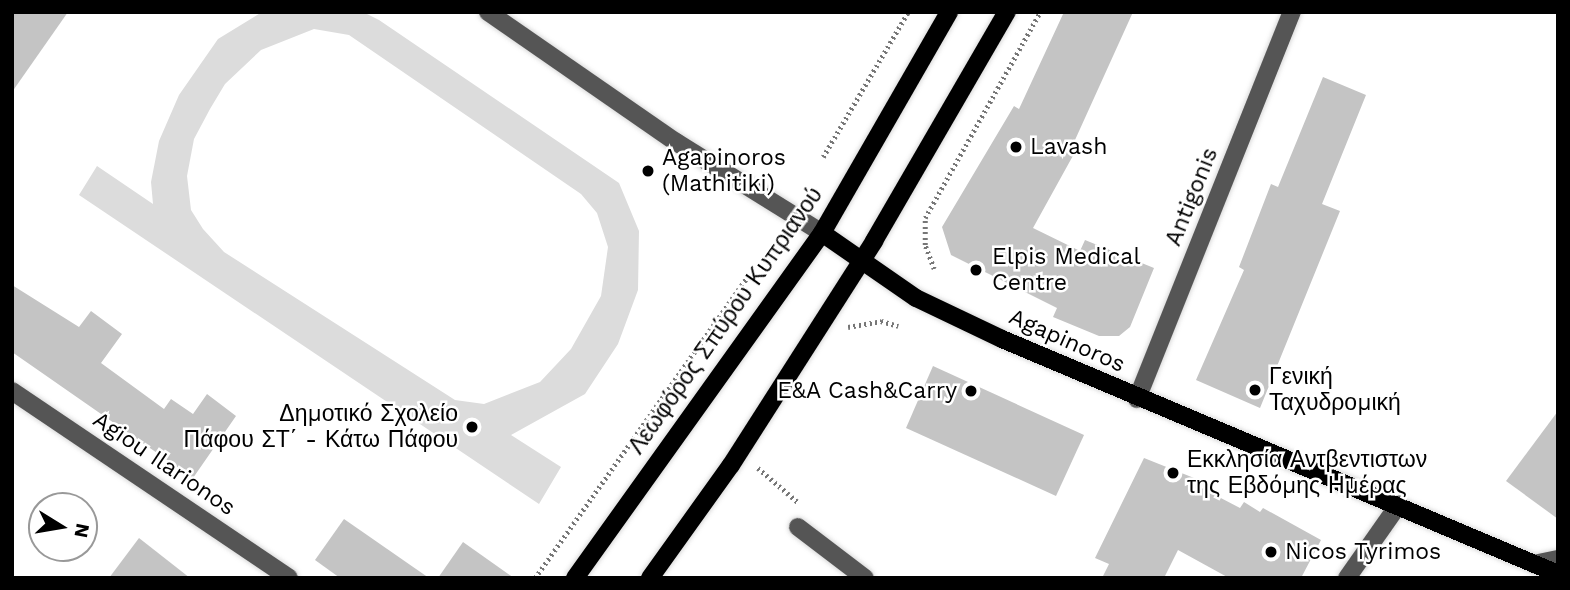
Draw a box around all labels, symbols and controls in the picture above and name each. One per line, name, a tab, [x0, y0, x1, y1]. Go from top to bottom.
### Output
place label: Lavash	[1030, 133, 1107, 161]
marker: Lavash	[1008, 139, 1024, 155]
place label: Agapinoros (Mathitiki)	[662, 144, 786, 198]
street label: Antigonis	[1160, 144, 1224, 250]
marker: Agapinoros (Mathitiki)	[640, 163, 656, 179]
street label: Λεωφόρος Σπύρου Κυπριανού	[623, 182, 829, 460]
place label: Elpis Medical Centre	[992, 243, 1140, 297]
marker: Elpis Medical Centre	[966, 260, 986, 280]
street label: Agapinoros	[1005, 303, 1129, 379]
place label: Γενική Ταχυδρομική	[1269, 363, 1401, 417]
place label: E&A Cash&Carry	[776, 377, 957, 405]
marker: Γενική Ταχυδρομική	[1247, 382, 1263, 398]
marker: E&A Cash&Carry	[963, 383, 979, 399]
place label: Δημοτικό Σχολείο Πάφου ΣΤ΄ - Κάτω Πάφου	[184, 400, 458, 454]
street label: Agiou Ilarionos	[88, 406, 240, 522]
marker: Δημοτικό Σχολείο Πάφου ΣΤ΄ - Κάτω Πάφου	[464, 419, 480, 435]
place label: Εκκλησία Αντβεντιστων της Εβδόμης Ημέρας	[1187, 446, 1427, 500]
marker: Εκκλησία Αντβεντιστων της Εβδόμης Ημέρας	[1165, 465, 1181, 481]
north arrow	[28, 492, 98, 562]
text: N	[70, 522, 95, 540]
place label: Nicos Tyrimos	[1285, 538, 1442, 566]
marker: Nicos Tyrimos	[1263, 544, 1279, 560]

